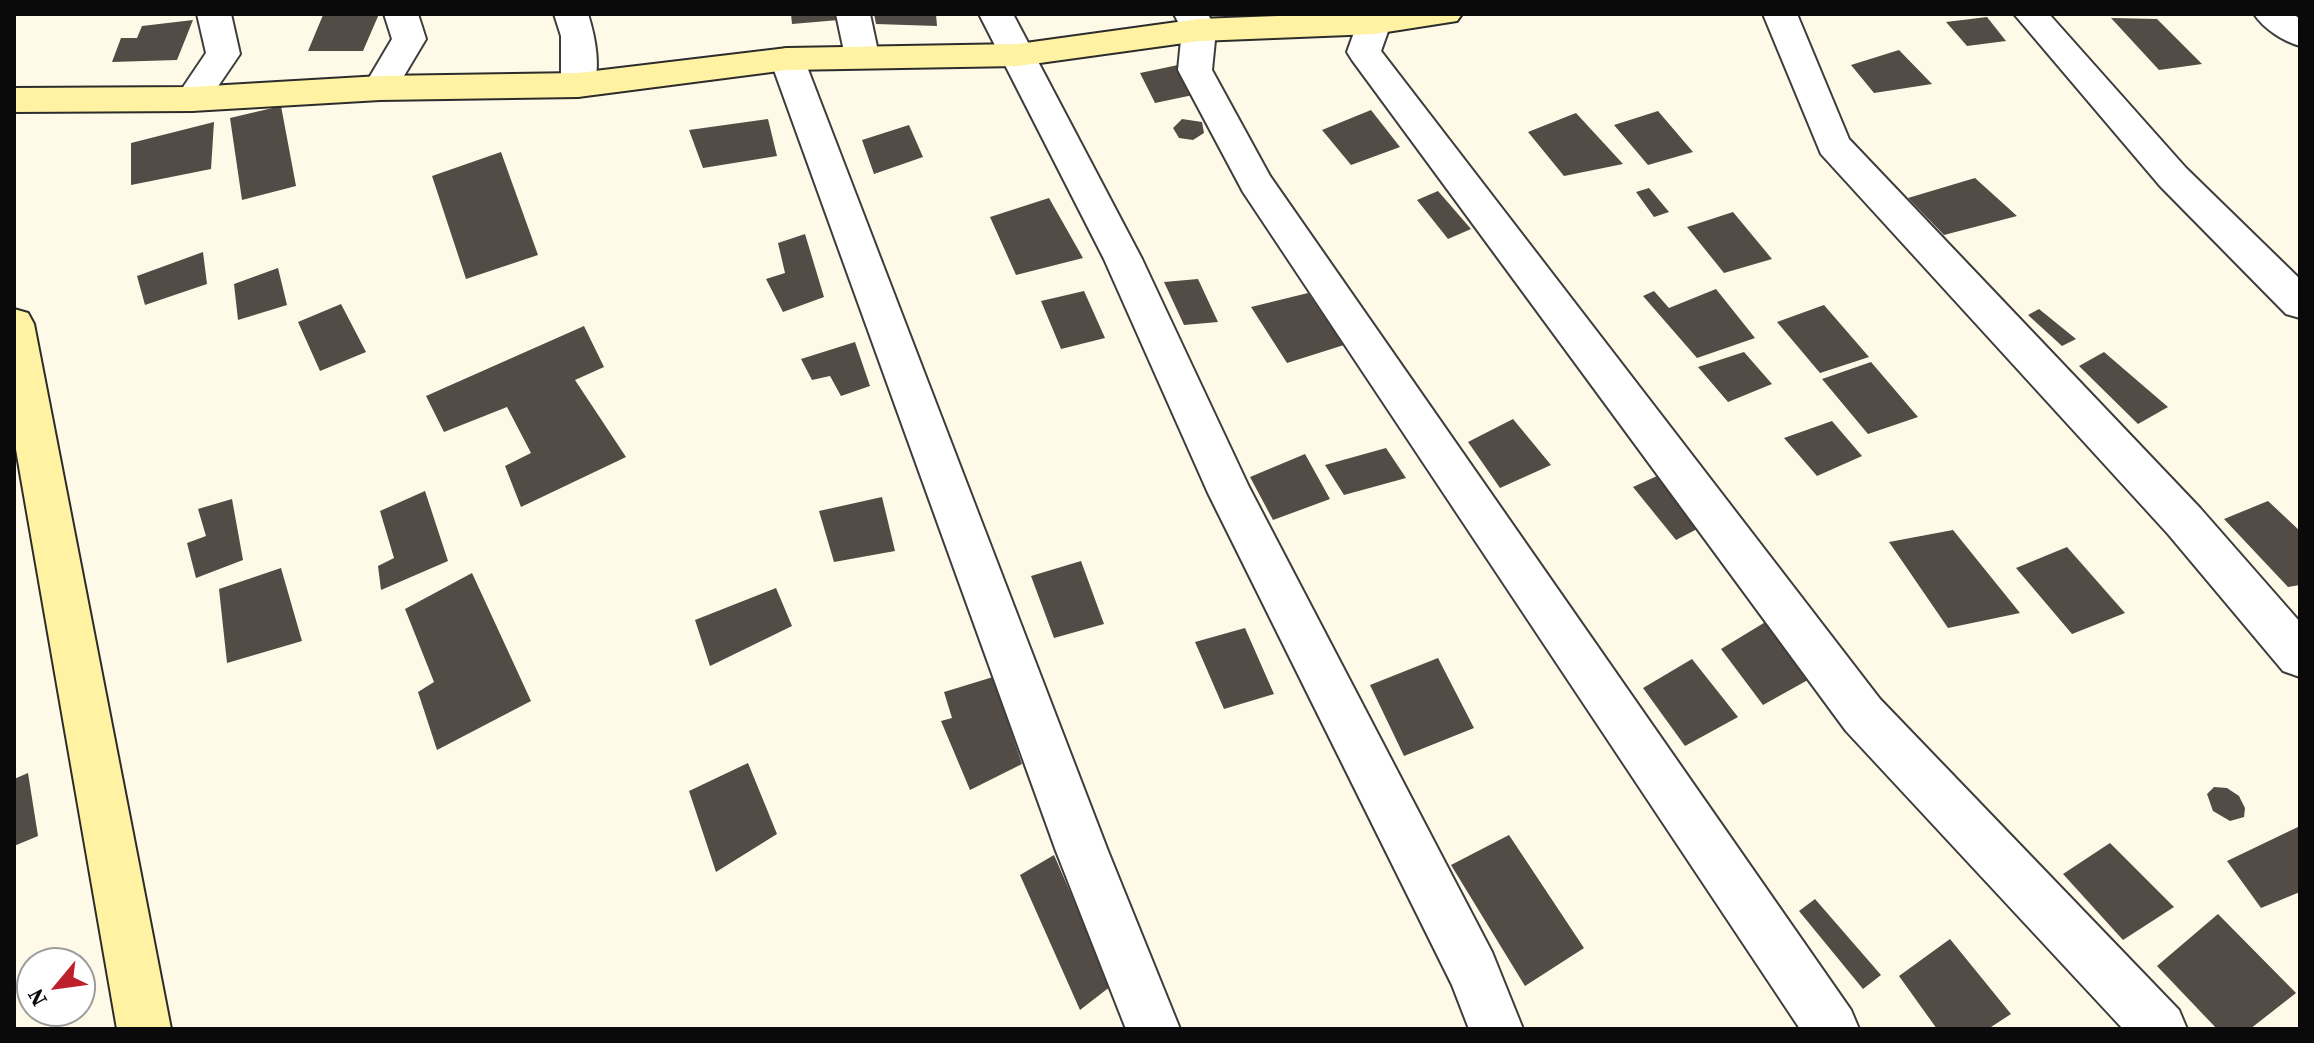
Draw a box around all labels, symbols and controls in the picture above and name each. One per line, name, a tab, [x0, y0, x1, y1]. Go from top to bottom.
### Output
north arrow	[16, 947, 96, 1027]
text: N	[20, 983, 54, 1012]

